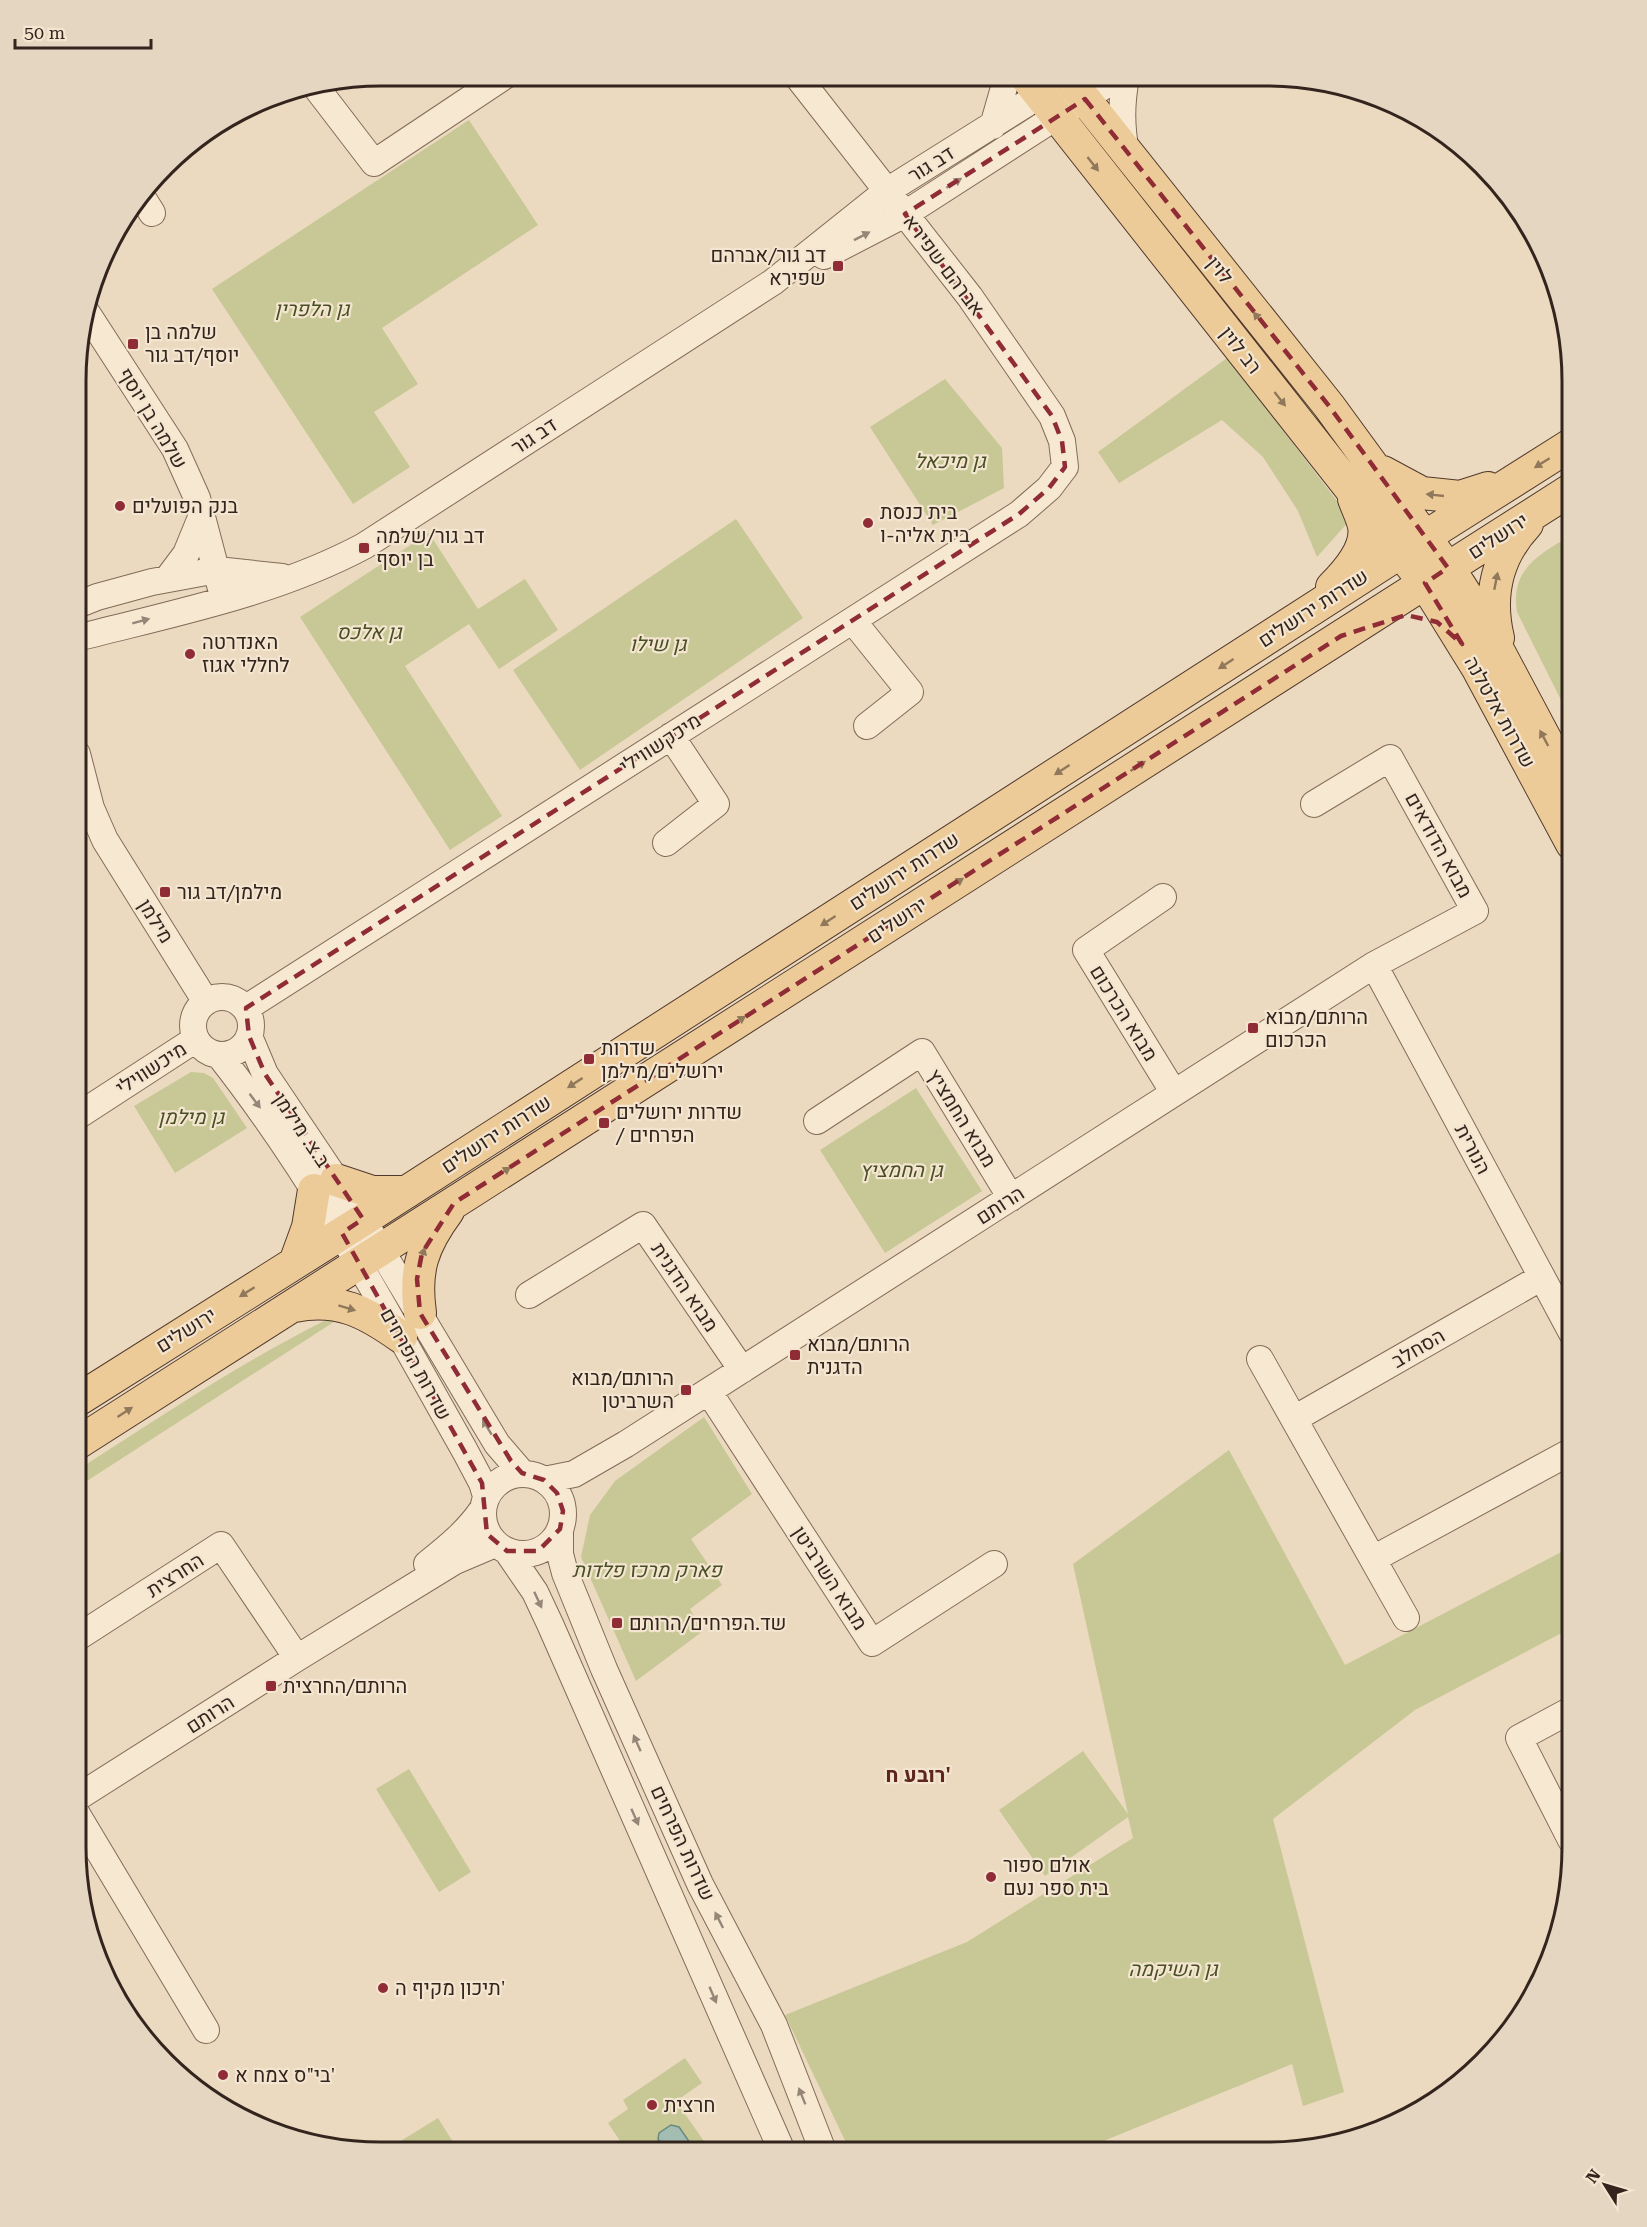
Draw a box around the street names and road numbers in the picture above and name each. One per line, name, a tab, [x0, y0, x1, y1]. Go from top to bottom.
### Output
street label: דב גור	[904, 141, 958, 187]
street label: אברהם שפירא	[898, 210, 990, 320]
street label: לוין	[1202, 252, 1238, 288]
street label: רב לוין	[1215, 322, 1267, 378]
street label: שלמה בן יוסף	[113, 363, 193, 473]
street label: דב גור	[507, 412, 561, 460]
street label: ירושלים	[1464, 508, 1532, 564]
street label: שדרות ירושלים	[1254, 564, 1372, 652]
street label: שדרות אלטלנה	[1459, 652, 1541, 772]
street label: מיכקשווילי	[615, 708, 705, 778]
street label: מבוא הדודאים	[1400, 788, 1478, 902]
street label: שדרות ירושלים	[845, 827, 963, 915]
street label: ירושלים	[863, 892, 931, 948]
street label: מילמן	[133, 895, 179, 947]
street label: מבוא הכרכום	[1085, 961, 1163, 1065]
street label: מיכשווילי	[111, 1036, 191, 1100]
street label: מבוא החמציץ	[922, 1064, 1002, 1172]
street label: ב.צ. מילמן	[268, 1088, 336, 1172]
street label: שדרות ירושלים	[437, 1090, 555, 1178]
street label: הנורית	[1450, 1120, 1496, 1178]
street label: הרותם	[971, 1181, 1029, 1229]
street label: מבוא הדגנית	[646, 1238, 724, 1336]
street label: ירושלים	[151, 1302, 221, 1358]
street label: שדרות הפרחים	[375, 1304, 457, 1424]
street label: הסחלב	[1387, 1323, 1449, 1373]
street label: מבוא השרביטן	[787, 1522, 873, 1634]
street label: החרצית	[142, 1548, 208, 1602]
street label: הרותם	[181, 1690, 239, 1738]
street label: שדרות הפרחים	[646, 1781, 720, 1905]

